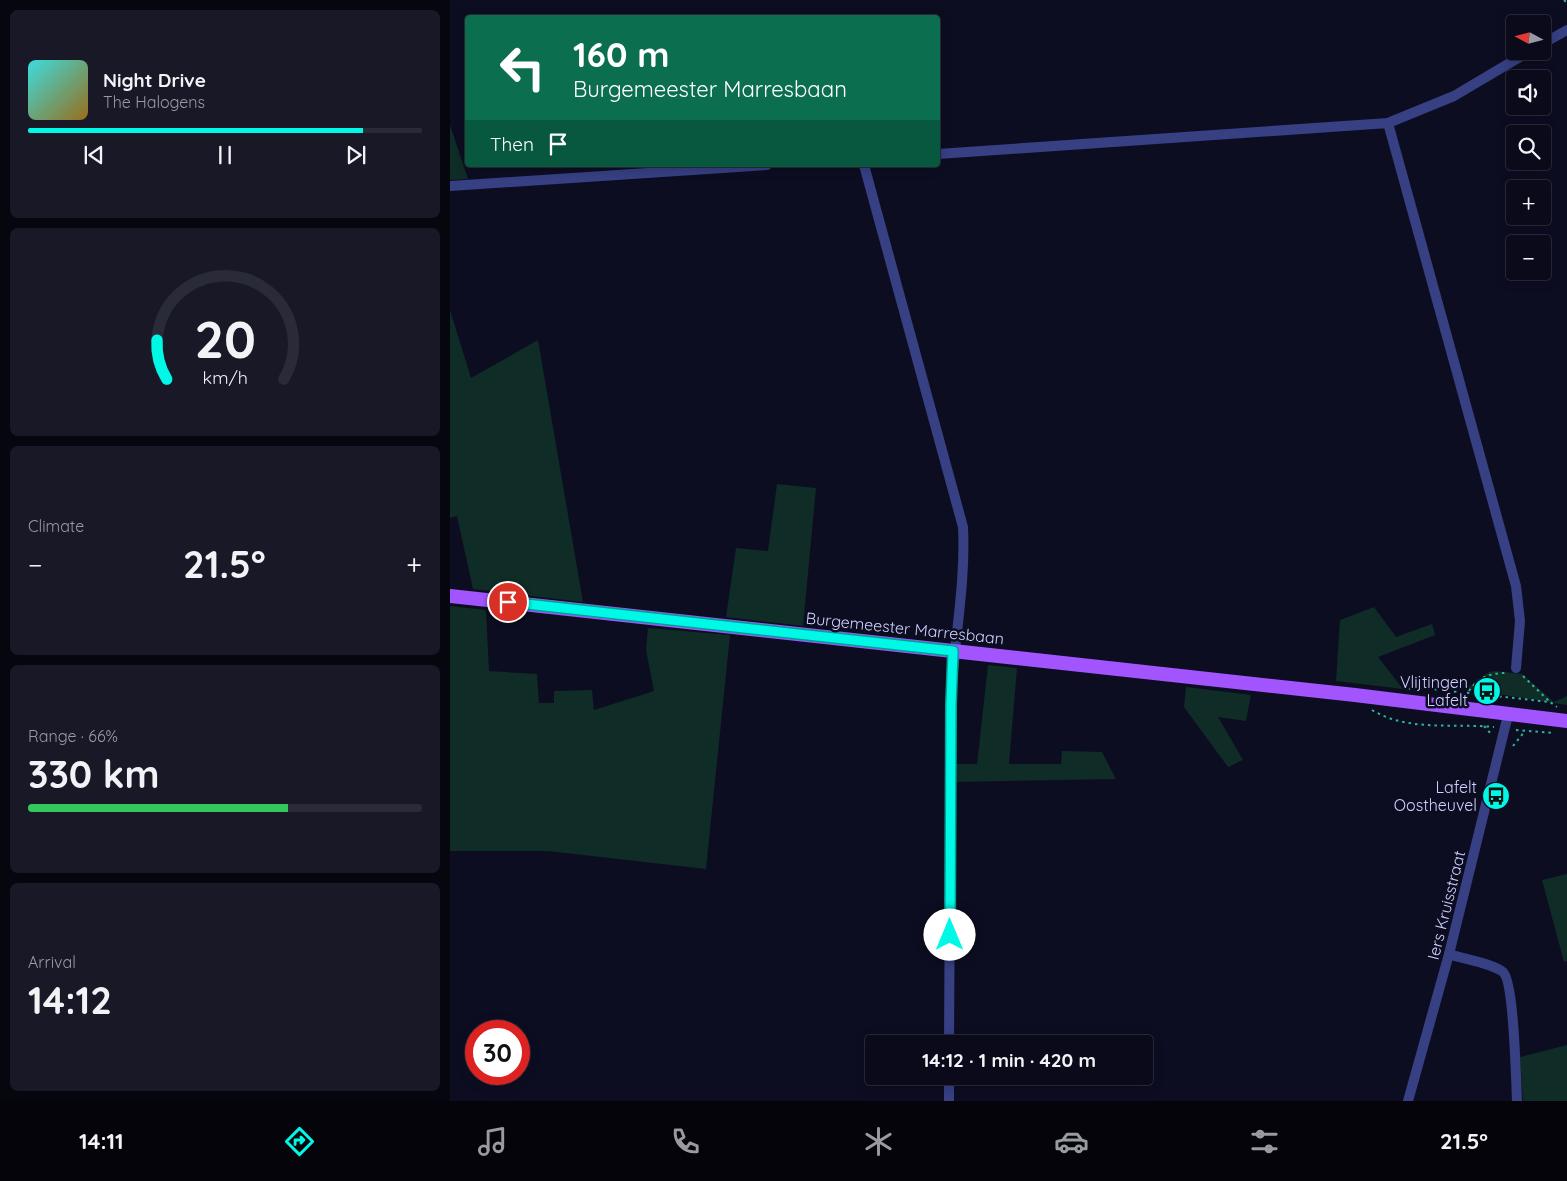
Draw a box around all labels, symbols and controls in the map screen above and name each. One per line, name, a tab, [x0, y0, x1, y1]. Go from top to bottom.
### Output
north arrow	[1506, 15, 1551, 60]
map controls	[1506, 15, 1551, 280]
text: 160 m	[573, 32, 670, 76]
icon: left	[490, 35, 555, 100]
text: Night Drive	[103, 68, 206, 92]
button: sound	[1506, 70, 1551, 115]
text: Burgemeester Marresbaan	[573, 75, 847, 103]
text: The Halogens	[103, 92, 205, 112]
button: search	[1506, 125, 1551, 170]
icon: arrive	[544, 130, 572, 158]
text: Then	[490, 132, 534, 156]
icon: previous	[80, 141, 108, 169]
icon: pause	[211, 141, 239, 169]
icon: next	[342, 141, 370, 169]
button: +	[1506, 180, 1551, 225]
button: −	[1506, 235, 1551, 280]
text: 20	[194, 306, 256, 371]
text: km/h	[202, 366, 248, 388]
text: Climate	[28, 516, 84, 536]
text: 21.5°	[183, 540, 266, 588]
text: −	[28, 547, 43, 582]
text: +	[406, 547, 422, 582]
pin	[487, 581, 529, 623]
icon: arrive	[494, 588, 522, 616]
street label: Burgemeester Marresbaan	[805, 608, 1005, 648]
place label: Vlijtingen Lafelt	[1400, 672, 1468, 710]
bus stop icon: Vlijtingen Lafelt	[1472, 676, 1502, 706]
text: Range · 66%	[28, 726, 118, 746]
text: 330 km	[28, 750, 159, 798]
place label: Lafelt Oostheuvel	[1394, 777, 1477, 815]
bus stop icon: Lafelt Oostheuvel	[1481, 781, 1511, 811]
street label: Iers Kruisstraat	[1423, 848, 1469, 962]
position arrow	[923, 908, 975, 960]
text: Arrival	[28, 952, 76, 972]
text: 14:12	[28, 976, 112, 1024]
speed limit sign: 30	[465, 1020, 530, 1085]
text: 14:12 · 1 min · 420 m	[922, 1048, 1096, 1072]
icon: directions	[282, 1124, 317, 1159]
icon: music	[475, 1124, 510, 1159]
icon: phone	[668, 1124, 703, 1159]
icon: climate	[861, 1124, 896, 1159]
icon: car	[1054, 1124, 1089, 1159]
icon: filters	[1247, 1124, 1282, 1159]
text: 14:11	[79, 1127, 124, 1155]
text: 21.5°	[1440, 1127, 1488, 1155]

